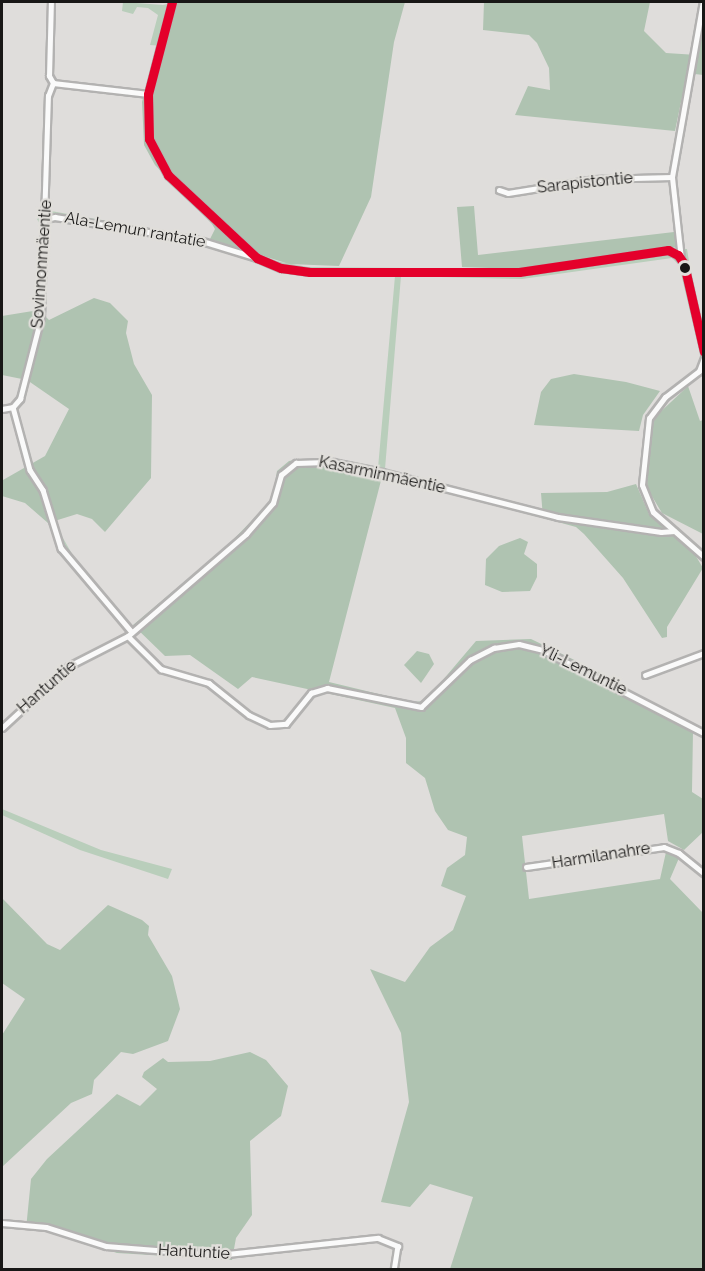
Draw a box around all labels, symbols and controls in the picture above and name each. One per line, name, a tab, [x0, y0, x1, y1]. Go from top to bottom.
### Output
street label: Sarapistontie	[536, 168, 634, 198]
street label: Sovinnonmäentie	[28, 199, 56, 329]
street label: Ala-Lemun rantatie	[63, 208, 207, 252]
unlabelled marker	[679, 262, 691, 274]
street label: Kasarminmäentie	[317, 452, 447, 498]
street label: Yli-Lemuntie	[536, 640, 630, 700]
street label: Hantuntie	[14, 656, 80, 718]
street label: Harmilanahre	[550, 839, 652, 873]
street label: Hantuntie	[158, 1241, 230, 1263]

